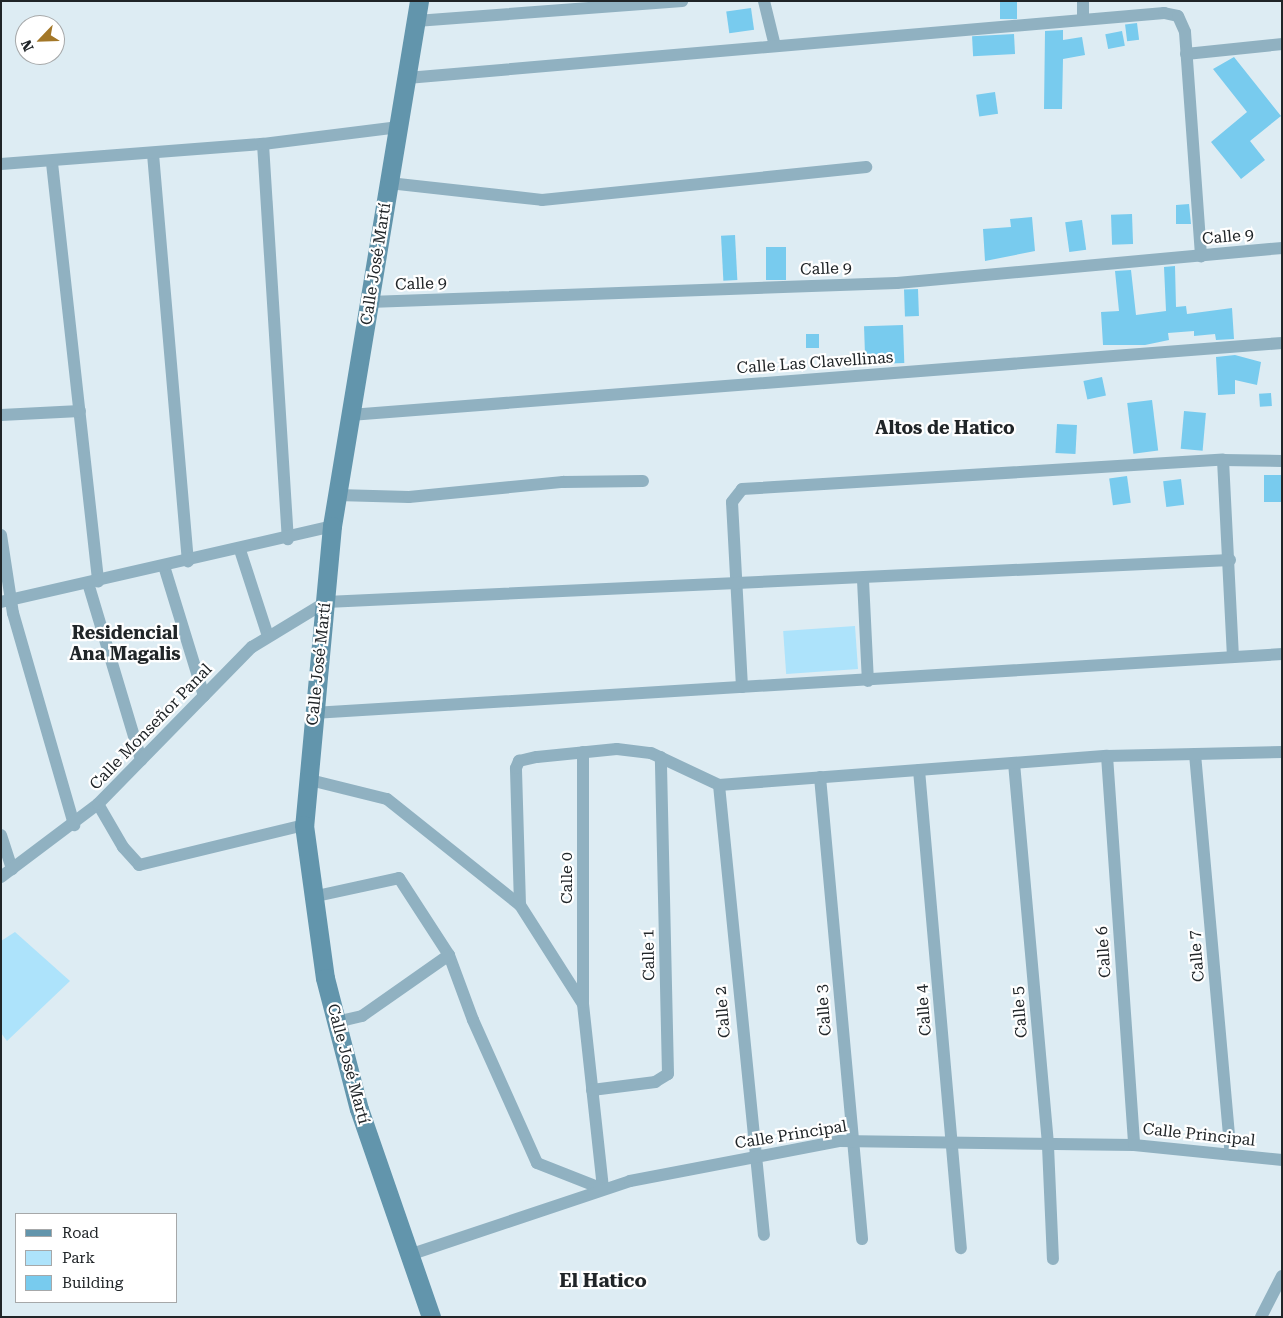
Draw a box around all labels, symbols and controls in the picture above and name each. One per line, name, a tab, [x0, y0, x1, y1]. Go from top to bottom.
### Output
north arrow	[15, 15, 65, 65]
text: N	[18, 38, 37, 54]
street label: Calle José Martí	[357, 202, 395, 326]
street label: Calle 9	[1201, 225, 1255, 249]
street label: Calle 9	[800, 259, 852, 279]
street label: Calle 9	[395, 274, 447, 294]
street label: Calle Las Clavellinas	[736, 348, 894, 378]
district label: Altos de Hatico	[875, 417, 1015, 439]
street label: Calle José Martí	[303, 602, 335, 726]
district label: Residencial Ana Magalis	[70, 623, 180, 666]
street label: Calle Monseñor Panal	[86, 660, 216, 794]
street label: Calle 0	[557, 852, 577, 904]
street label: Calle 6	[1093, 925, 1115, 979]
street label: Calle 1	[639, 929, 659, 981]
street label: Calle 7	[1185, 929, 1209, 983]
street label: Calle 3	[812, 983, 836, 1037]
street label: Calle 4	[912, 983, 936, 1037]
street label: Calle 2	[711, 985, 735, 1039]
street label: Calle 5	[1008, 985, 1032, 1039]
street label: Calle José Martí	[323, 1002, 373, 1126]
street label: Calle Principal	[734, 1117, 848, 1153]
street label: Calle Principal	[1142, 1120, 1256, 1150]
legend	[15, 1213, 178, 1303]
text: Road	[62, 1224, 99, 1242]
text: Park	[62, 1249, 95, 1267]
district label: El Hatico	[559, 1270, 647, 1292]
text: Building	[62, 1274, 123, 1292]

